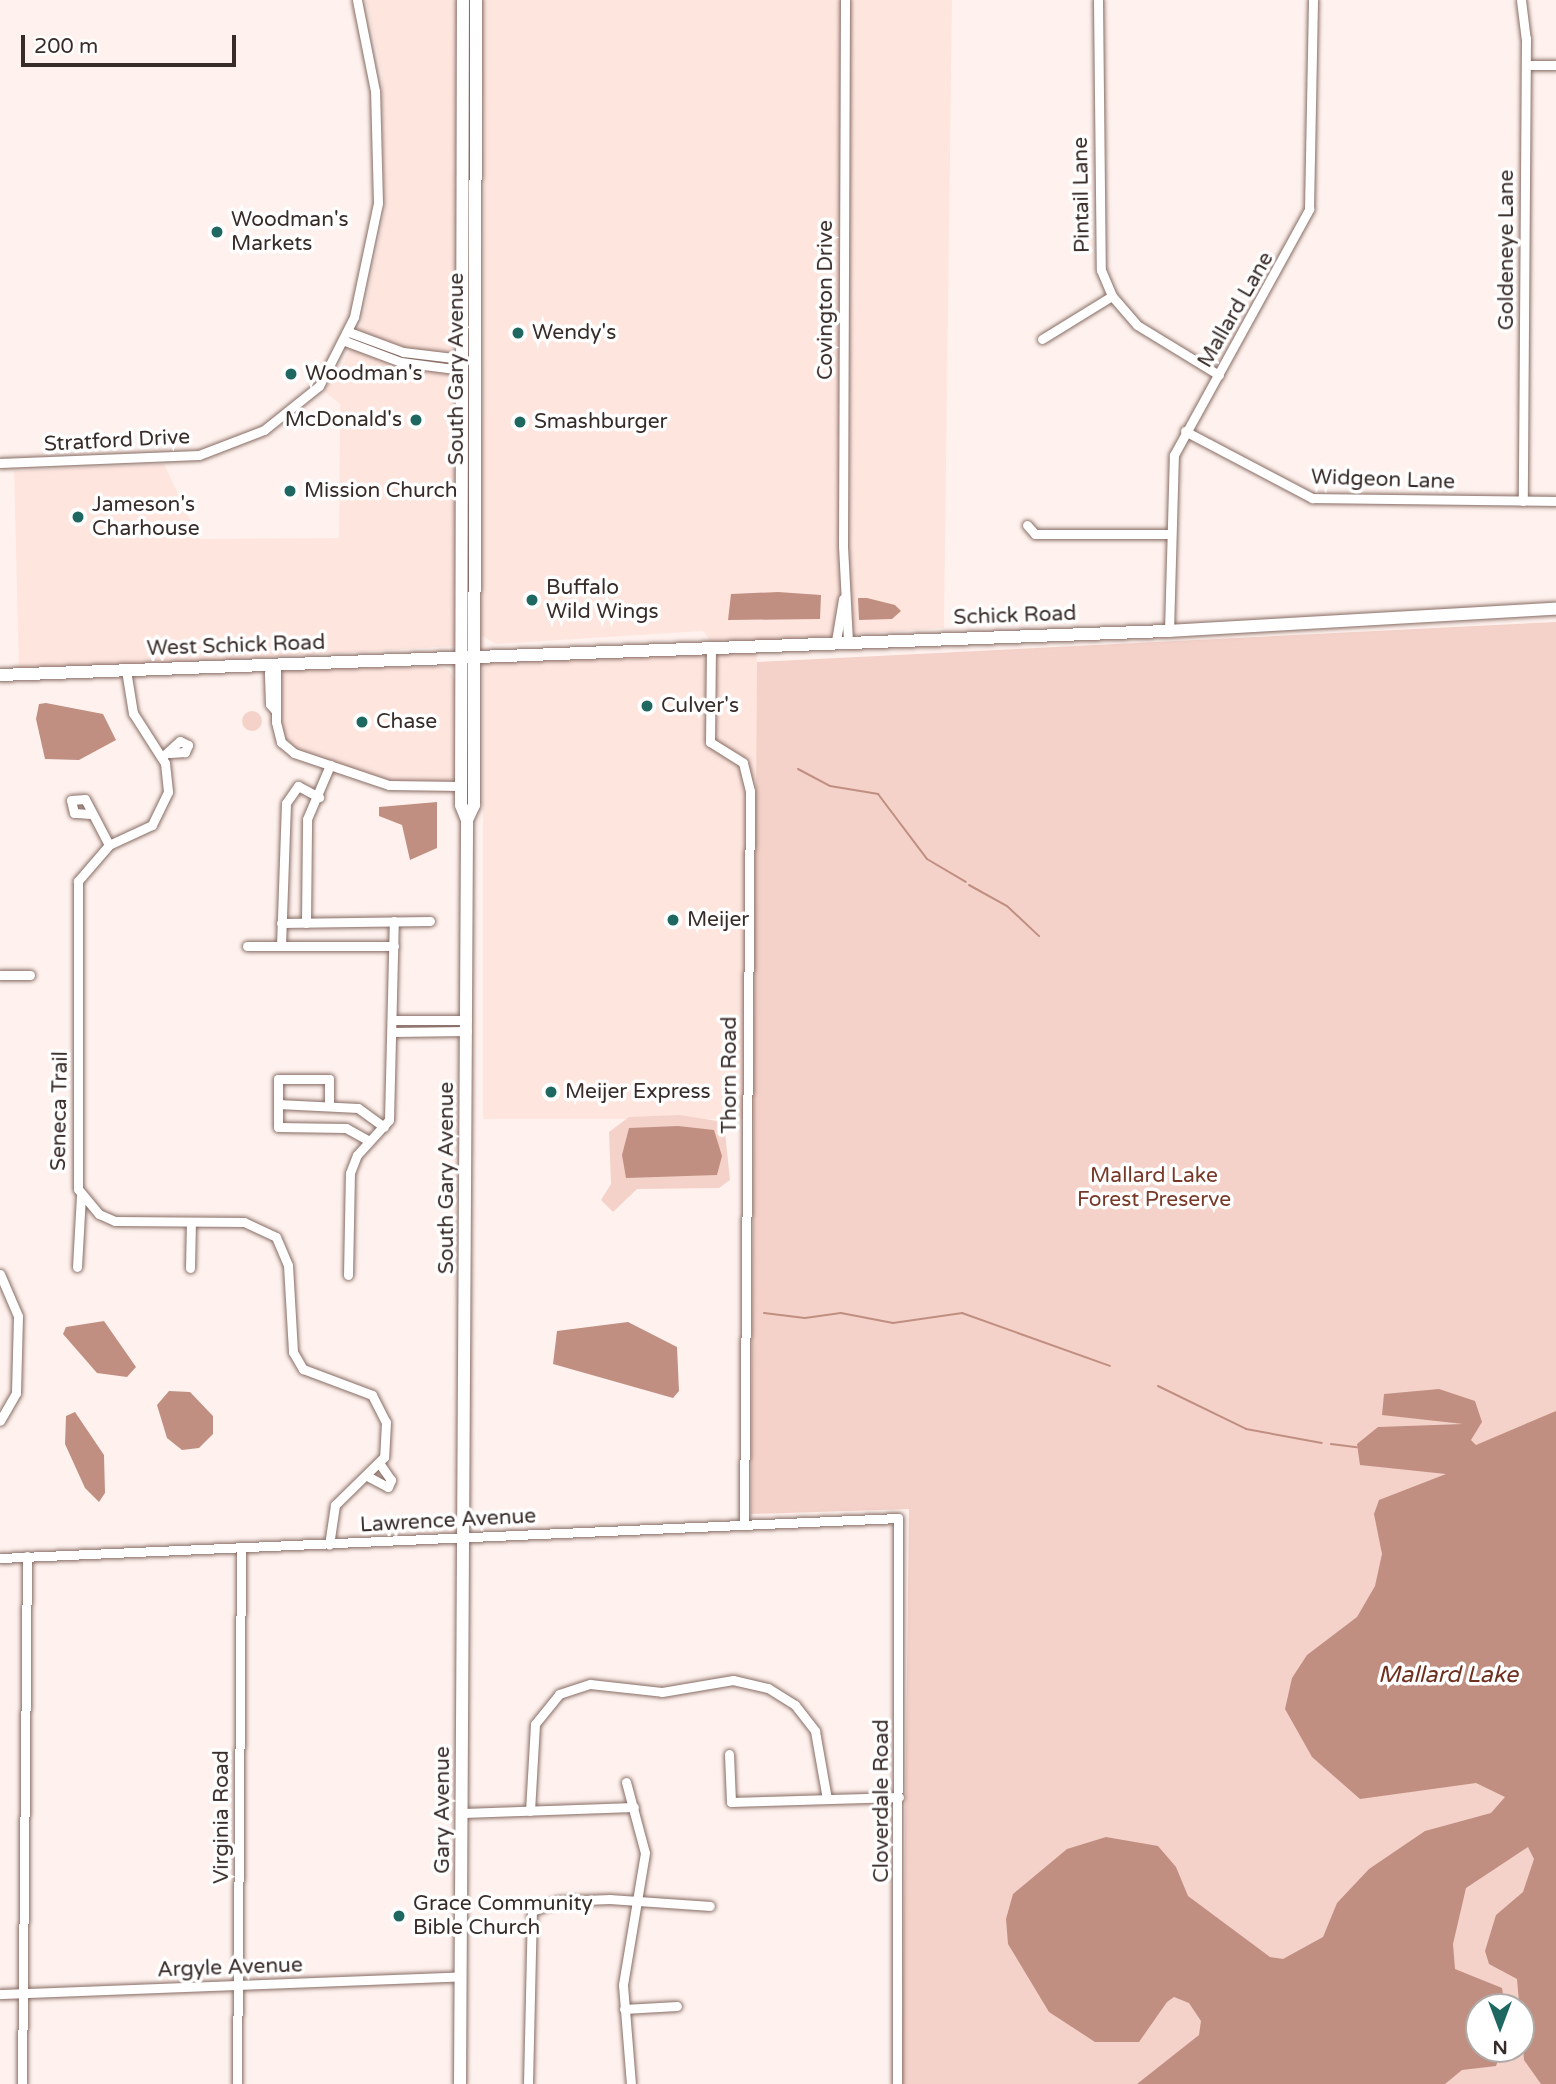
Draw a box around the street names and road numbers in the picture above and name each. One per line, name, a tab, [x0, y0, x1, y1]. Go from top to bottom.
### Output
street label: Pintail Lane	[1068, 137, 1096, 253]
street label: Goldeneye Lane	[1494, 170, 1520, 330]
street label: Covington Drive	[813, 220, 839, 380]
street label: Mallard Lane	[1193, 248, 1279, 372]
street label: South Gary Avenue	[444, 273, 470, 465]
street label: Stratford Drive	[43, 425, 191, 457]
street label: Widgeon Lane	[1310, 465, 1456, 495]
street label: Schick Road	[953, 601, 1077, 631]
street label: West Schick Road	[146, 630, 326, 662]
street label: Thorn Road	[717, 1016, 743, 1134]
street label: Seneca Trail	[46, 1051, 74, 1171]
street label: South Gary Avenue	[434, 1082, 460, 1274]
street label: Lawrence Avenue	[359, 1504, 537, 1538]
street label: Cloverdale Road	[869, 1719, 895, 1883]
street label: Gary Avenue	[430, 1746, 456, 1874]
street label: Virginia Road	[209, 1750, 235, 1884]
street label: Argyle Avenue	[157, 1953, 303, 1983]

